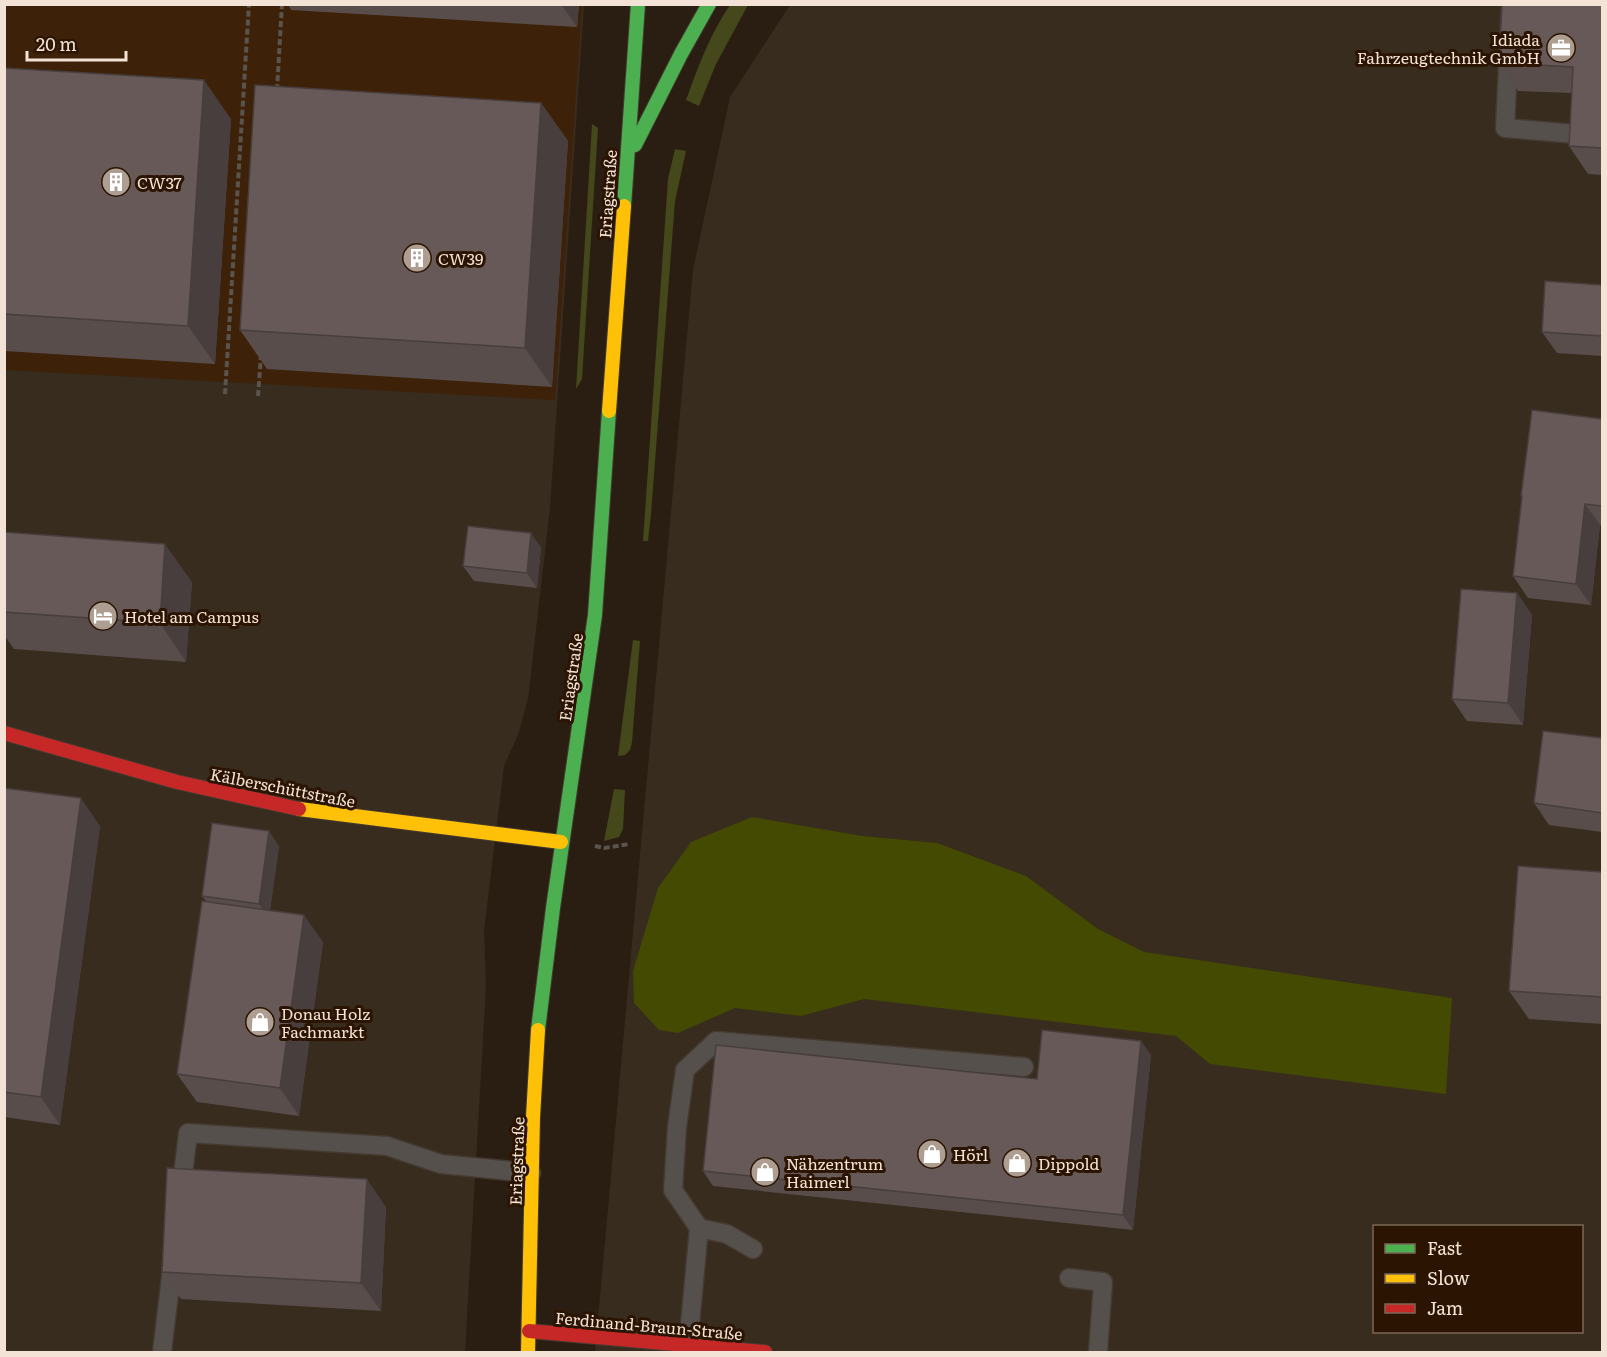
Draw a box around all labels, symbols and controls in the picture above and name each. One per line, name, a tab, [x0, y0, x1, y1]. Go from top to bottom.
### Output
scale bar	[27, 24, 126, 62]
place label: Idiada Fahrzeugtechnik GmbH	[1357, 27, 1540, 69]
text: 20 m	[36, 30, 77, 57]
office icon: Idiada Fahrzeugtechnik GmbH	[1545, 32, 1577, 64]
street label: Eriagstraße	[592, 149, 622, 239]
building icon: CW37	[100, 166, 132, 198]
place label: CW37	[137, 170, 182, 194]
building icon: CW39	[401, 242, 433, 274]
place label: CW39	[438, 246, 483, 270]
hotel icon: Hotel am Campus	[87, 600, 119, 632]
place label: Hotel am Campus	[124, 604, 259, 628]
street label: Eriagstraße	[552, 631, 588, 723]
street label: Kälberschüttstraße	[208, 761, 358, 813]
place label: Donau Holz Fachmarkt	[281, 1001, 370, 1043]
shop icon: Donau Holz Fachmarkt	[244, 1006, 276, 1038]
street label: Eriagstraße	[502, 1116, 530, 1206]
shop icon: Hörl	[916, 1138, 948, 1170]
place label: Hörl	[953, 1142, 988, 1166]
shop icon: Dippold	[1001, 1147, 1033, 1179]
place label: Nähzentrum Haimerl	[786, 1151, 884, 1193]
place label: Dippold	[1038, 1151, 1099, 1175]
shop icon: Nähzentrum Haimerl	[749, 1156, 781, 1188]
legend	[1373, 1225, 1583, 1333]
text: Fast	[1427, 1234, 1463, 1261]
text: Slow	[1427, 1264, 1470, 1291]
text: Jam	[1427, 1294, 1463, 1321]
street label: Ferdinand-Braun-Straße	[554, 1305, 744, 1345]

